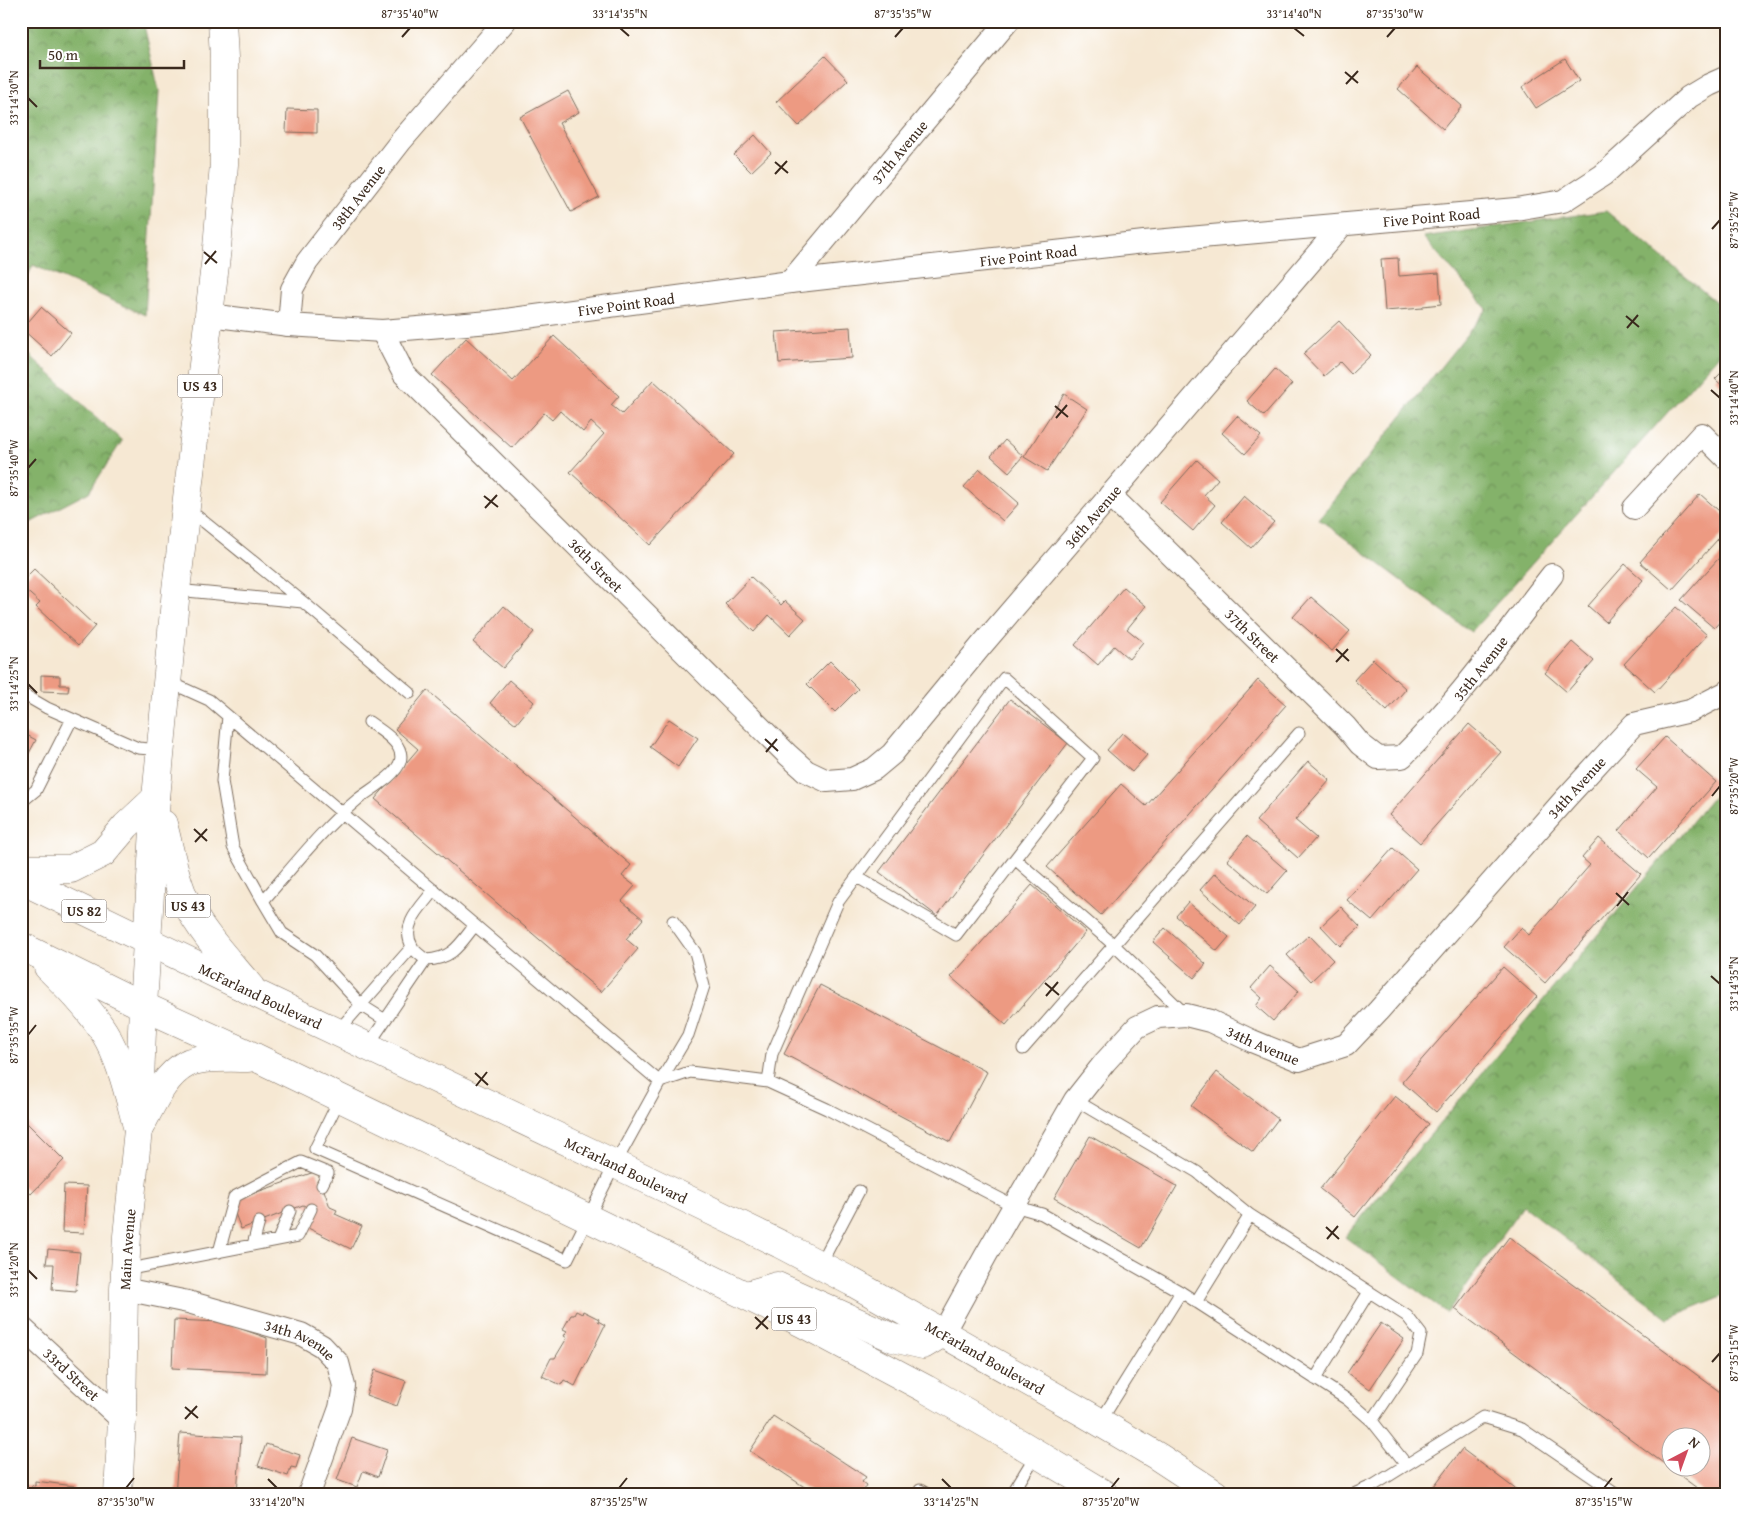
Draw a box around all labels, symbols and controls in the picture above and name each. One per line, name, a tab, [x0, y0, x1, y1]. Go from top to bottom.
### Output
text: 87°35'40"W	[381, 5, 440, 22]
text: 33°14'35"N	[592, 5, 648, 22]
text: 87°35'35"W	[874, 5, 933, 22]
text: 33°14'40"N	[1266, 5, 1322, 22]
text: 87°35'30"W	[1366, 5, 1425, 22]
scale bar	[40, 38, 184, 70]
text: 50 m	[48, 44, 79, 65]
text: 33°14'30"N	[5, 70, 22, 126]
street label: 37th Avenue	[866, 115, 932, 188]
street label: 38th Avenue	[325, 160, 390, 234]
text: 87°35'25"W	[1725, 190, 1742, 249]
street label: Five Point Road	[1382, 202, 1481, 231]
street label: Five Point Road	[979, 239, 1078, 271]
street label: Five Point Road	[577, 287, 676, 321]
text: 33°14'40"N	[1725, 370, 1742, 426]
road number: US 43	[178, 374, 222, 398]
text: 87°35'40"W	[5, 438, 22, 497]
street label: 36th Avenue	[1059, 480, 1125, 553]
street label: 36th Street	[564, 533, 629, 597]
street label: 37th Street	[1220, 603, 1285, 668]
street label: 35th Avenue	[1447, 631, 1512, 705]
text: 33°14'25"N	[5, 656, 22, 712]
street label: 34th Avenue	[1542, 751, 1610, 823]
text: 87°35'20"W	[1725, 756, 1742, 815]
road number: US 43	[166, 894, 210, 918]
road number: US 82	[62, 899, 106, 922]
text: 33°14'35"N	[1725, 956, 1742, 1012]
street label: McFarland Boulevard	[196, 957, 326, 1034]
text: 87°35'35"W	[5, 1005, 22, 1064]
street label: 34th Avenue	[1223, 1020, 1303, 1070]
street label: McFarland Boulevard	[561, 1131, 691, 1208]
street label: Main Avenue	[113, 1208, 140, 1290]
text: 33°14'20"N	[5, 1242, 22, 1298]
road number: US 43	[772, 1308, 816, 1330]
street label: 34th Avenue	[262, 1314, 341, 1365]
street label: McFarland Boulevard	[922, 1315, 1049, 1399]
text: 87°35'15"W	[1725, 1323, 1742, 1382]
street label: 33rd Street	[39, 1342, 105, 1406]
north arrow	[1660, 1428, 1710, 1478]
text: N	[1684, 1432, 1705, 1453]
text: 87°35'30"W	[97, 1493, 156, 1510]
text: 33°14'20"N	[249, 1493, 305, 1510]
text: 87°35'25"W	[590, 1493, 649, 1510]
text: 33°14'25"N	[923, 1493, 979, 1510]
text: 87°35'20"W	[1082, 1493, 1141, 1510]
text: 87°35'15"W	[1575, 1493, 1634, 1510]

